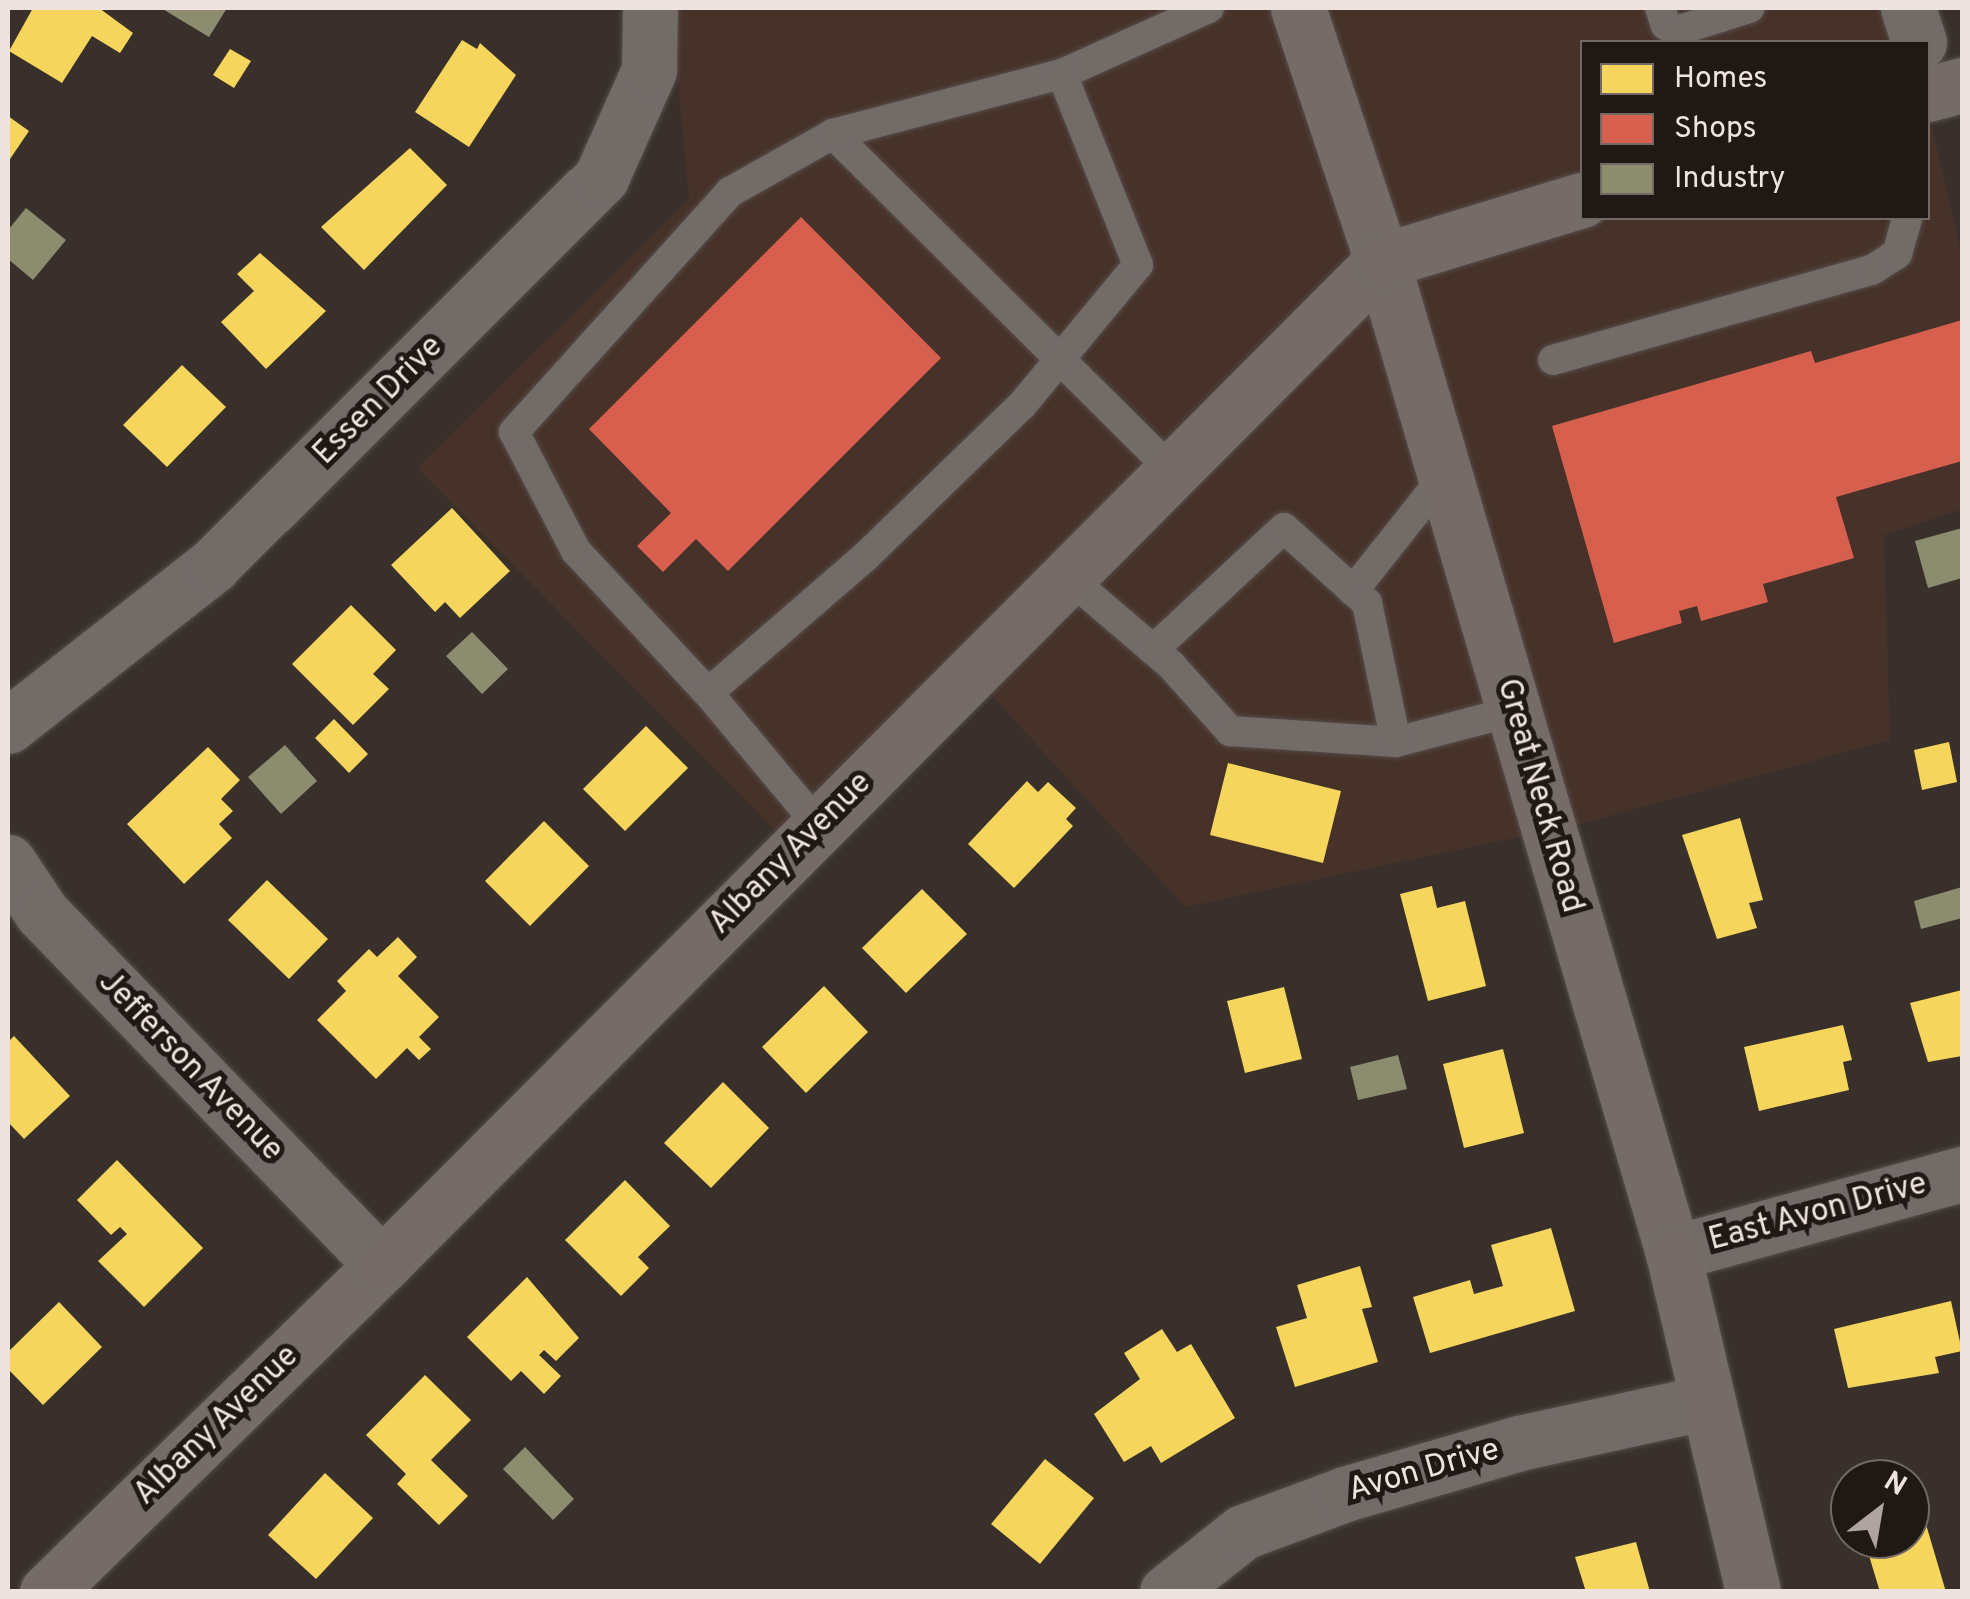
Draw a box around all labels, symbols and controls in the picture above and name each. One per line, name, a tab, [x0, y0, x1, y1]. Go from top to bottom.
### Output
legend	[1580, 40, 1930, 220]
text: Homes	[1674, 61, 1767, 98]
text: Shops	[1674, 111, 1757, 148]
text: Industry	[1674, 161, 1785, 198]
street label: Essen Drive	[306, 328, 452, 474]
street label: Great Neck Road	[1487, 674, 1591, 918]
street label: Albany Avenue	[701, 764, 881, 944]
street label: Jefferson Avenue	[89, 963, 291, 1171]
street label: East Avon Drive	[1704, 1165, 1932, 1261]
street label: Albany Avenue	[126, 1337, 308, 1515]
street label: Avon Drive	[1344, 1431, 1504, 1511]
north arrow	[1830, 1459, 1930, 1559]
text: N	[1877, 1464, 1912, 1506]

